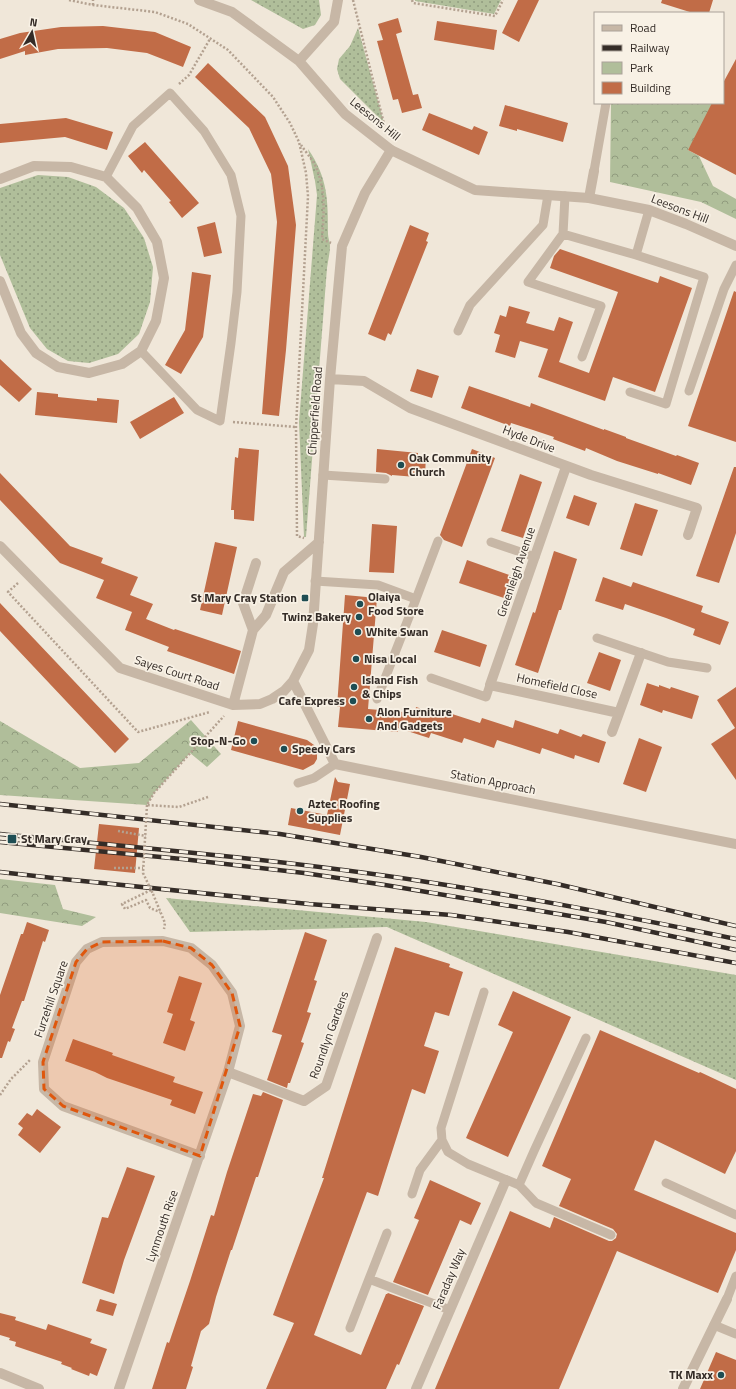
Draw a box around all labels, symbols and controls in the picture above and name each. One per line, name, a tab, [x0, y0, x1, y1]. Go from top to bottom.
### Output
north arrow	[12, 12, 52, 52]
legend	[594, 12, 724, 104]
text: N	[29, 14, 39, 31]
text: Road	[630, 18, 656, 37]
text: Railway	[630, 38, 670, 57]
text: Park	[630, 58, 653, 77]
text: Building	[630, 78, 671, 97]
street label: Leesons Hill	[346, 92, 405, 145]
street label: Leesons Hill	[648, 189, 712, 228]
street label: Chipperfield Road	[302, 366, 327, 456]
street label: Hyde Drive	[500, 420, 558, 457]
place label: Oak Community Church	[409, 448, 491, 481]
marker: Oak Community Church	[396, 460, 406, 470]
street label: Greenleigh Avenue	[491, 524, 540, 619]
place label: Olaiya Food Store	[368, 587, 424, 620]
place label: St Mary Cray Station	[191, 588, 297, 607]
marker: St Mary Cray Station	[300, 593, 310, 603]
marker: Olaiya Food Store	[355, 599, 365, 609]
place label: Twinz Bakery	[282, 607, 351, 626]
marker: Twinz Bakery	[354, 612, 364, 622]
place label: White Swan	[366, 622, 429, 641]
marker: White Swan	[353, 627, 363, 637]
place label: Nisa Local	[364, 649, 417, 668]
street label: Sayes Court Road	[132, 650, 222, 695]
marker: Nisa Local	[351, 654, 361, 664]
street label: Homefield Close	[515, 668, 599, 703]
place label: Island Fish & Chips	[362, 670, 418, 703]
marker: Island Fish & Chips	[349, 682, 359, 692]
place label: Cafe Express	[279, 691, 345, 710]
marker: Cafe Express	[348, 696, 358, 706]
place label: Alon Furniture And Gadgets	[377, 702, 452, 735]
marker: Alon Furniture And Gadgets	[364, 714, 374, 724]
place label: Stop-N-Go	[190, 731, 246, 750]
marker: Stop-N-Go	[249, 736, 259, 746]
place label: Speedy Cars	[292, 739, 356, 758]
marker: Speedy Cars	[279, 744, 289, 754]
street label: Station Approach	[449, 764, 537, 799]
place label: Aztec Roofing Supplies	[308, 794, 380, 827]
marker: Aztec Roofing Supplies	[295, 806, 305, 816]
place label: St Mary Cray	[21, 829, 87, 848]
marker: St Mary Cray	[6, 833, 18, 845]
street label: Furzehill Square	[28, 958, 73, 1040]
street label: Roundlyn Gardens	[304, 988, 353, 1081]
street label: Lynmouth Rise	[140, 1187, 183, 1264]
street label: Faraday Way	[427, 1245, 470, 1312]
place label: TK Maxx	[669, 1365, 713, 1384]
marker: TK Maxx	[716, 1370, 726, 1380]

